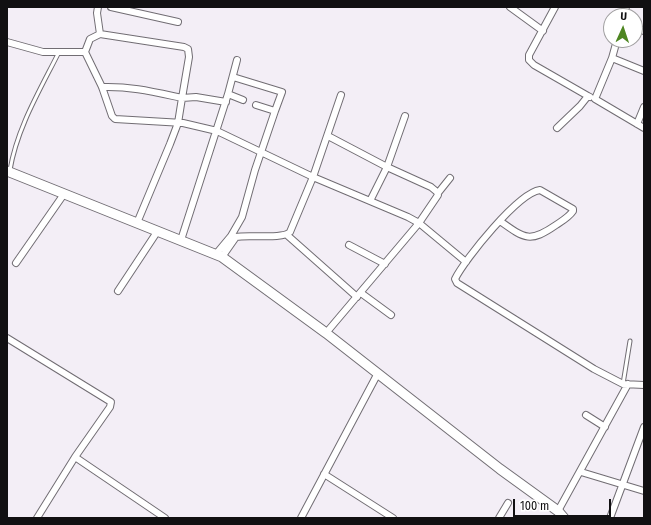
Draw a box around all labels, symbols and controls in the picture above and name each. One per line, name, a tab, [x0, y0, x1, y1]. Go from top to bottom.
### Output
north arrow	[603, 8, 643, 48]
text: U	[620, 10, 627, 23]
scale bar	[515, 491, 613, 517]
text: 100 m	[520, 499, 549, 513]

